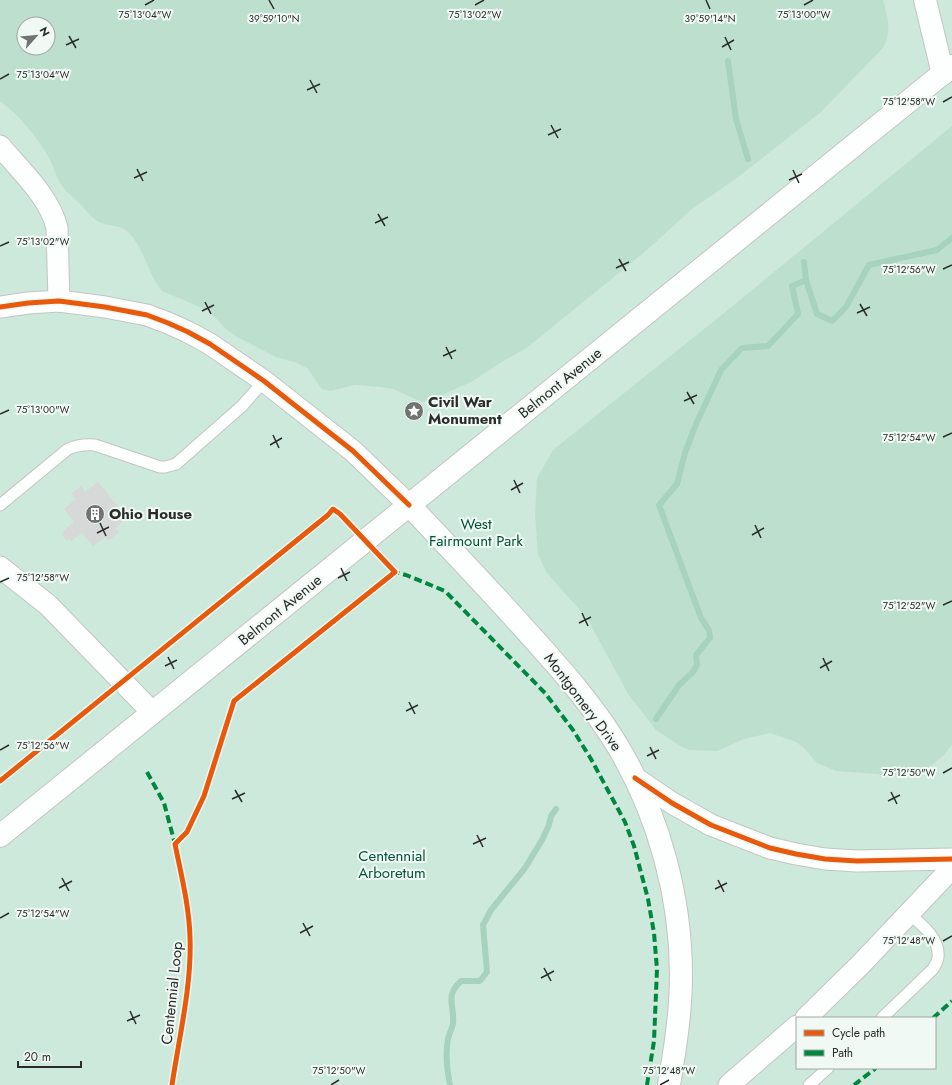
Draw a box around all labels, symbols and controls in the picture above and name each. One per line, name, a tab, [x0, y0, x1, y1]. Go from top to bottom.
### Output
text: 75°13'04"W	[119, 7, 172, 22]
text: 75°13'02"W	[449, 7, 501, 22]
text: 75°13'00"W	[777, 7, 831, 22]
text: 39°59'10"N	[248, 11, 300, 26]
text: 39°59'14"N	[685, 11, 735, 26]
north arrow	[16, 16, 56, 56]
text: N	[36, 24, 54, 39]
text: 75°13'04"W	[17, 67, 70, 82]
text: 75°12'58"W	[883, 94, 935, 109]
text: 75°13'02"W	[17, 234, 69, 249]
text: 75°12'56"W	[883, 262, 935, 277]
street label: Belmont Avenue	[513, 342, 607, 424]
place label: Civil War Monument	[428, 391, 502, 430]
place icon: Civil War Monument	[403, 400, 425, 422]
text: 75°13'00"W	[16, 402, 70, 417]
text: 75°12'54"W	[883, 430, 935, 445]
building icon: Ohio House	[84, 503, 106, 525]
place label: Ohio House	[109, 503, 192, 525]
park label: West Fairmount Park	[429, 513, 523, 552]
street label: Belmont Avenue	[233, 569, 327, 651]
text: 75°12'58"W	[17, 570, 69, 585]
text: 75°12'52"W	[883, 598, 935, 613]
street label: Montgomery Drive	[539, 648, 627, 756]
text: 75°12'56"W	[17, 738, 69, 753]
text: 75°12'50"W	[883, 765, 936, 780]
park label: Centennial Arboretum	[358, 845, 426, 884]
text: 75°12'54"W	[17, 906, 69, 921]
text: 75°12'48"W	[883, 933, 935, 948]
street label: Centennial Loop	[156, 940, 188, 1046]
legend	[796, 1017, 936, 1069]
text: Cycle path	[832, 1024, 885, 1042]
scale bar	[18, 1043, 81, 1069]
text: Path	[832, 1044, 853, 1062]
text: 20 m	[24, 1048, 51, 1066]
text: 75°12'50"W	[313, 1063, 366, 1078]
text: 75°12'48"W	[643, 1063, 695, 1078]

